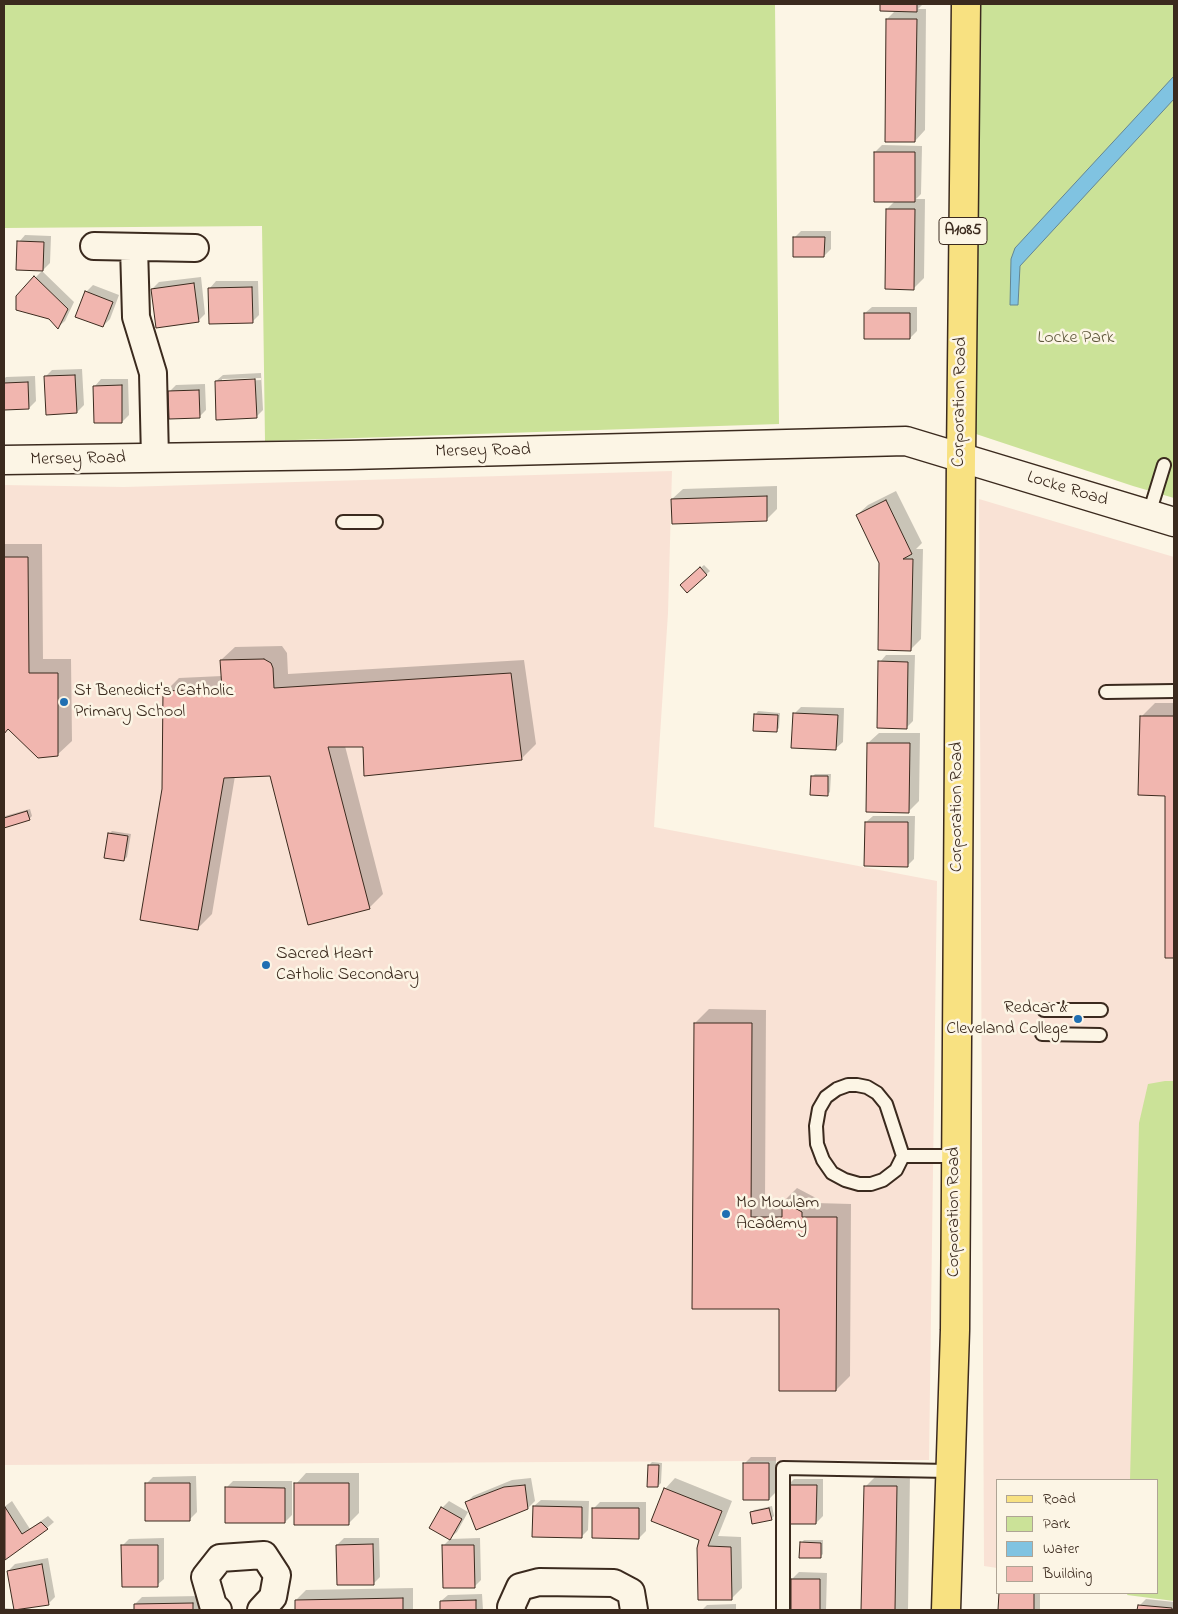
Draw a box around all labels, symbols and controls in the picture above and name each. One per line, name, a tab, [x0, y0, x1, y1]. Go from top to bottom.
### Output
road number: A1085	[939, 218, 987, 245]
park label: Locke Park	[1038, 328, 1114, 350]
street label: Corporation Road	[949, 337, 973, 467]
street label: Mersey Road	[435, 440, 531, 464]
street label: Mersey Road	[30, 448, 126, 472]
street label: Locke Road	[1024, 467, 1110, 513]
place label: St Benedict's Catholic Primary School	[74, 681, 233, 724]
marker: St Benedict's Catholic Primary School	[58, 696, 70, 708]
street label: Corporation Road	[947, 742, 969, 872]
place label: Sacred Heart Catholic Secondary	[276, 944, 419, 986]
marker: Sacred Heart Catholic Secondary	[260, 959, 272, 971]
place label: Redcar & Cleveland College	[946, 998, 1068, 1040]
marker: Redcar & Cleveland College	[1072, 1013, 1084, 1025]
street label: Corporation Road	[944, 1147, 966, 1277]
place label: Mo Mowlam Academy	[736, 1193, 819, 1236]
marker: Mo Mowlam Academy	[720, 1208, 732, 1220]
legend	[996, 1479, 1158, 1594]
text: Road	[1043, 1488, 1076, 1510]
text: Park	[1043, 1513, 1070, 1535]
text: Water	[1043, 1538, 1079, 1560]
text: Building	[1043, 1563, 1092, 1585]

